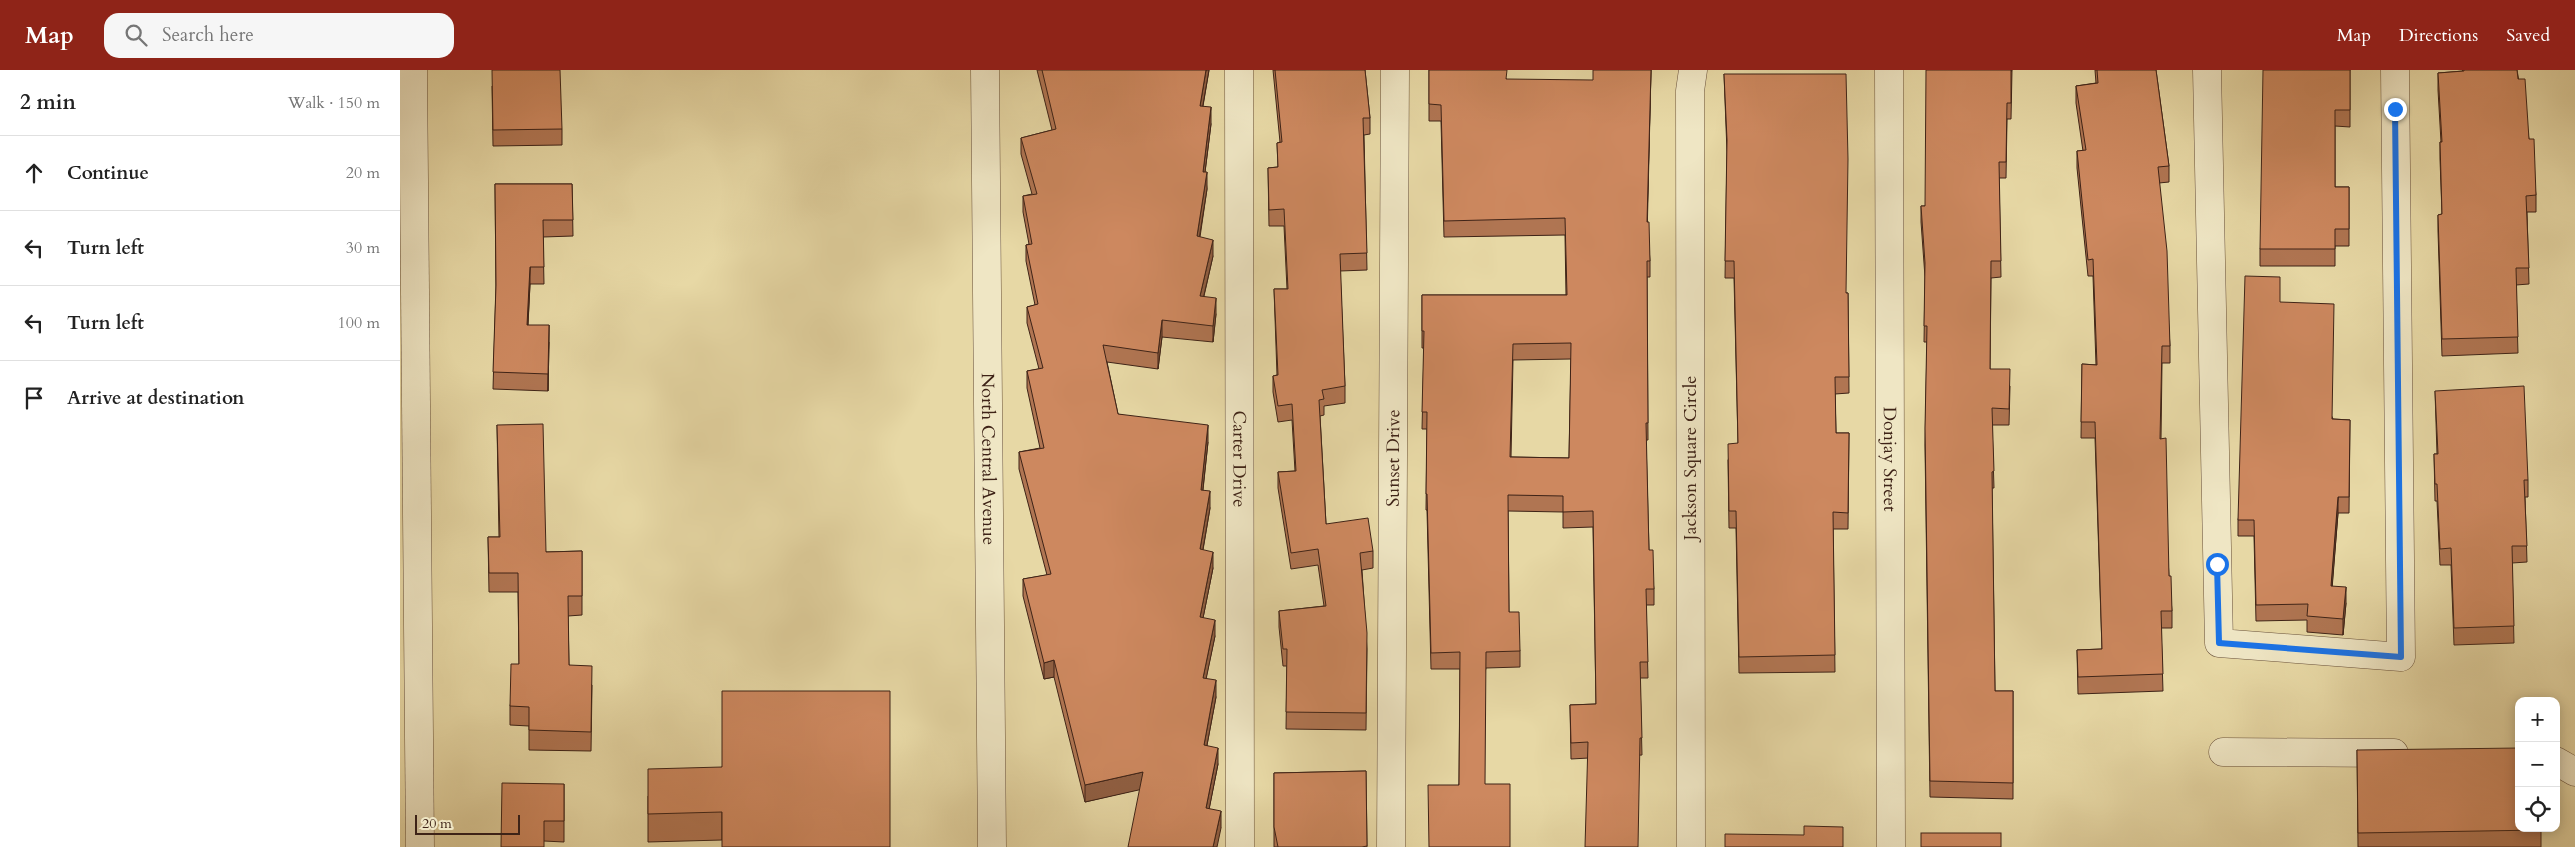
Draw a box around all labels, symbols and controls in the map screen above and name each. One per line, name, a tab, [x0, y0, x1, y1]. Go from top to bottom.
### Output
search box	[104, 13, 454, 58]
text: Map	[25, 19, 74, 52]
icon: search	[122, 21, 150, 49]
text: Search here	[162, 22, 254, 48]
text: Map	[2337, 23, 2371, 48]
text: Directions	[2399, 23, 2478, 48]
text: Saved	[2506, 23, 2550, 48]
text: 2 min	[20, 88, 76, 117]
text: Walk · 150 m	[288, 92, 380, 114]
route end	[2384, 98, 2407, 121]
icon: ahead	[20, 159, 48, 187]
text: Continue	[67, 160, 149, 186]
text: 20 m	[346, 162, 380, 184]
icon: left	[20, 234, 48, 262]
text: Turn left	[67, 235, 144, 261]
text: 30 m	[346, 237, 380, 259]
icon: left	[20, 309, 48, 337]
text: Turn left	[67, 310, 144, 336]
text: 100 m	[338, 312, 380, 334]
street label: North Central Avenue	[975, 373, 1002, 545]
street label: Jackson Square Circle	[1678, 376, 1703, 543]
icon: arrive	[20, 384, 48, 412]
text: Arrive at destination	[67, 385, 244, 411]
street label: Donjay Street	[1877, 406, 1903, 512]
street label: Sunset Drive	[1380, 409, 1406, 507]
street label: Carter Drive	[1227, 410, 1252, 508]
route start	[2206, 553, 2229, 576]
map controls	[2515, 697, 2560, 832]
button: +	[2515, 697, 2560, 742]
button: −	[2515, 742, 2560, 787]
button: locate	[2515, 787, 2560, 832]
scale bar	[415, 812, 520, 835]
text: 20 m	[422, 814, 452, 833]

